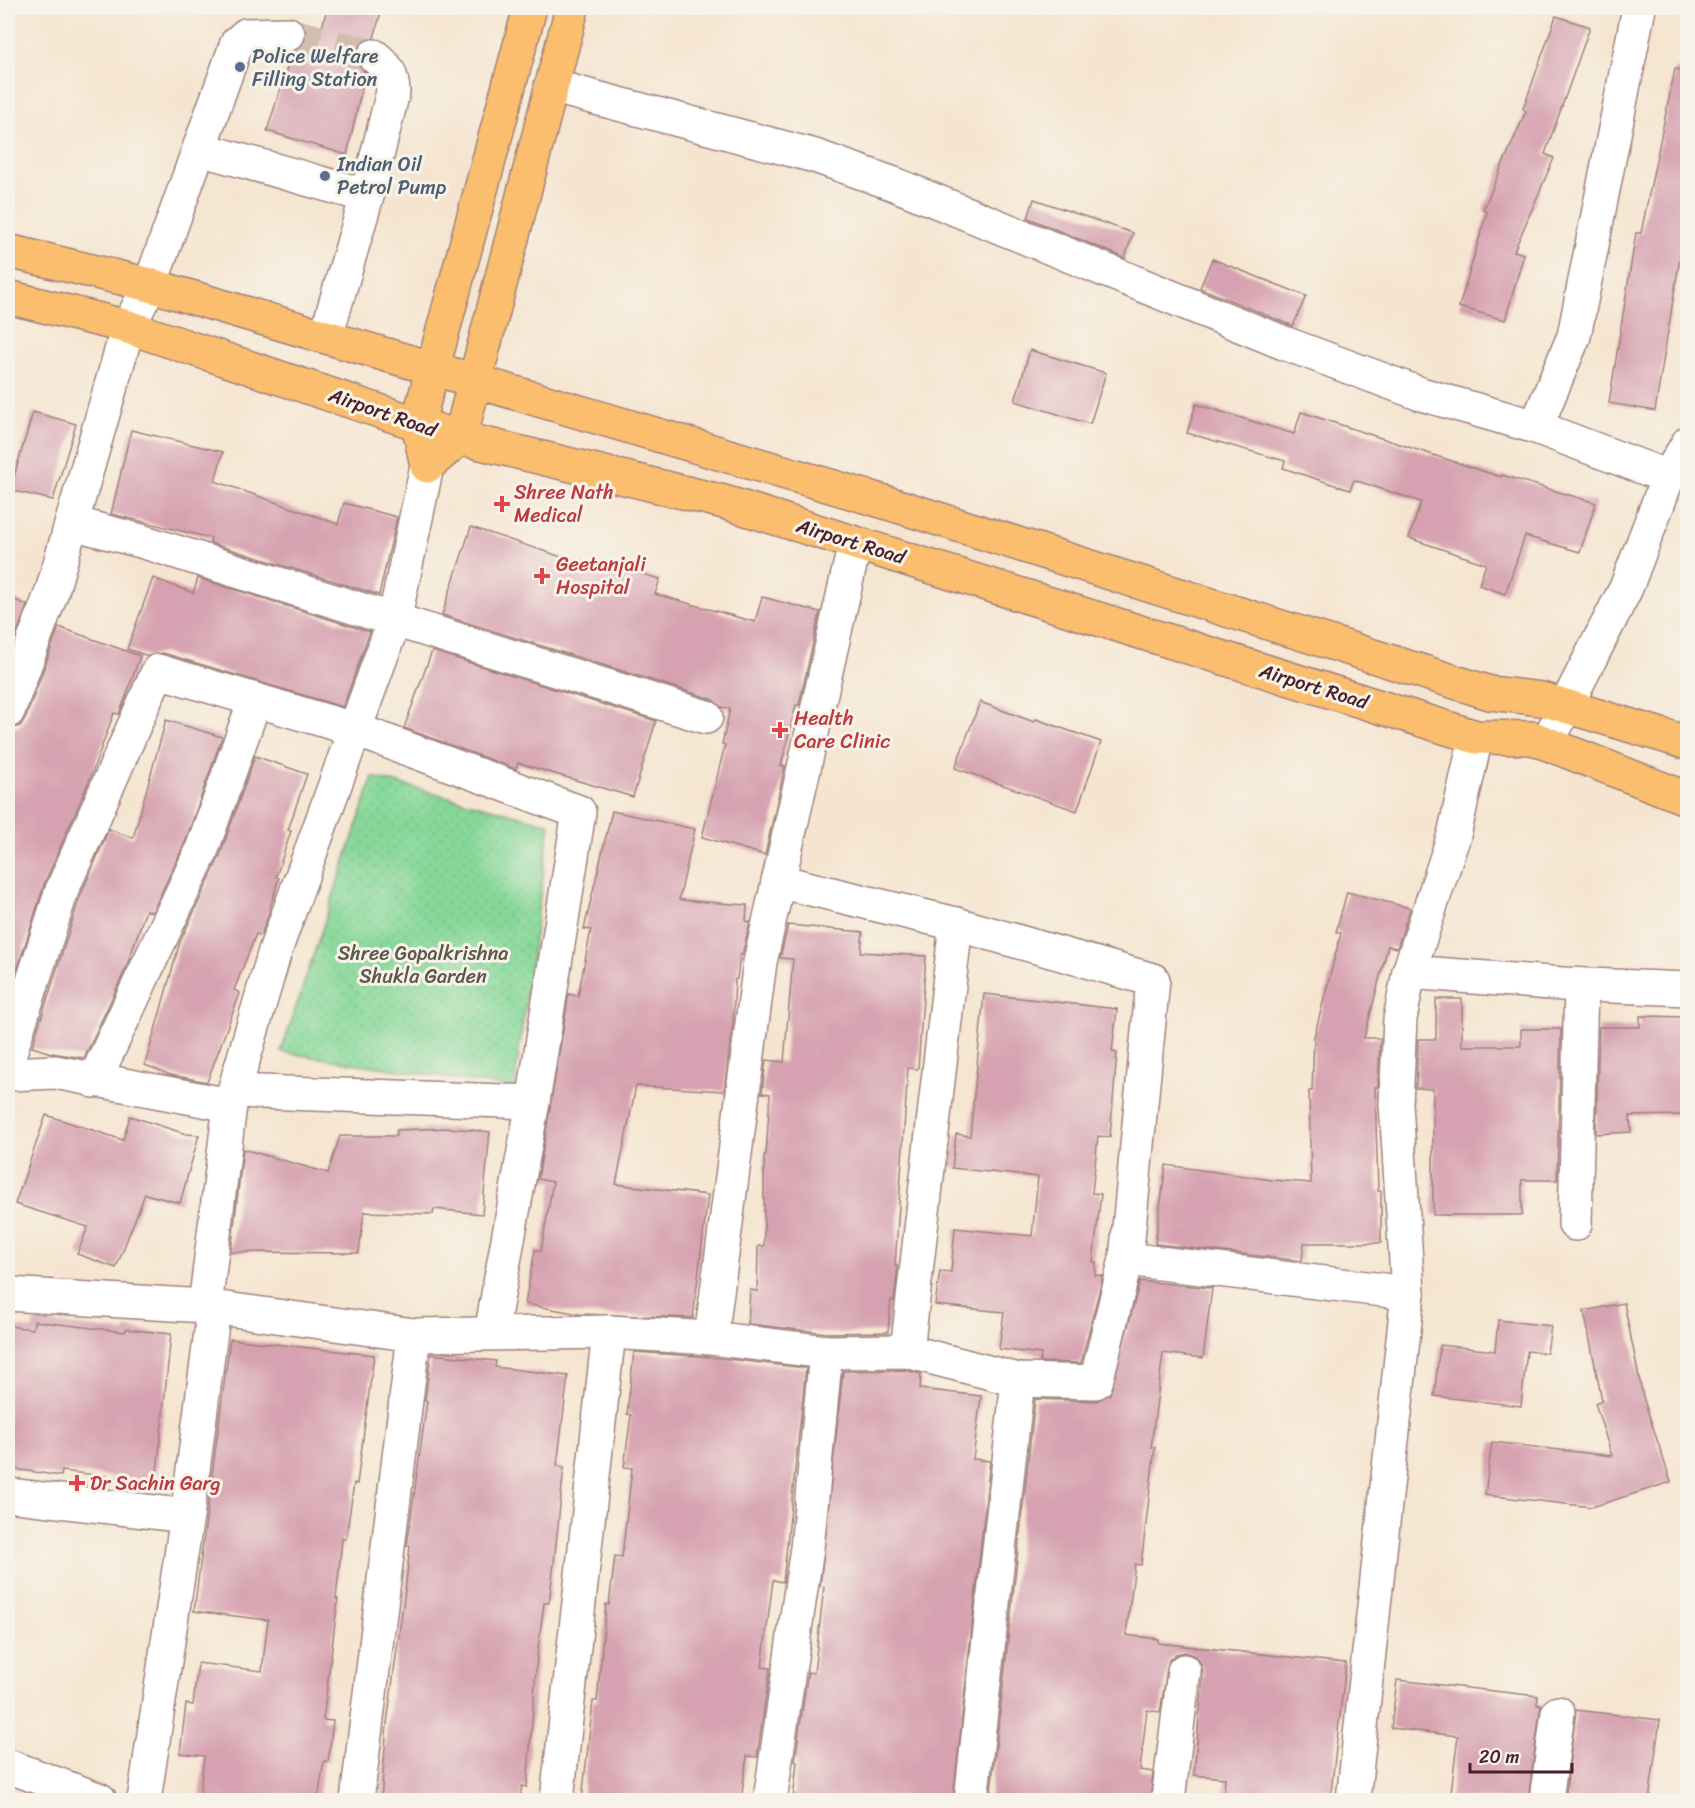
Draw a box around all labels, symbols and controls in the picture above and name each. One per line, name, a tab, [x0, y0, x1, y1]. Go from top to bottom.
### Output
place label: Police Welfare Filling Station	[252, 39, 379, 97]
marker: Police Welfare Filling Station	[233, 60, 247, 74]
place label: Indian Oil Petrol Pump	[336, 147, 447, 205]
marker: Indian Oil Petrol Pump	[318, 169, 332, 183]
street label: Airport Road	[323, 377, 443, 448]
place label: Shree Nath Medical	[514, 475, 614, 533]
marker: Shree Nath Medical	[495, 497, 509, 511]
street label: Airport Road	[791, 508, 911, 575]
place label: Geetanjali Hospital	[556, 547, 647, 605]
marker: Geetanjali Hospital	[533, 567, 551, 585]
street label: Airport Road	[1254, 653, 1374, 720]
place label: Health Care Clinic	[794, 701, 890, 759]
marker: Health Care Clinic	[771, 721, 789, 739]
park label: Shree Gopalkrishna Shukla Garden	[338, 936, 508, 994]
place label: Dr Sachin Garg	[90, 1466, 221, 1501]
marker: Dr Sachin Garg	[68, 1474, 86, 1492]
scale bar	[1470, 1736, 1572, 1774]
text: 20 m	[1479, 1741, 1519, 1773]

